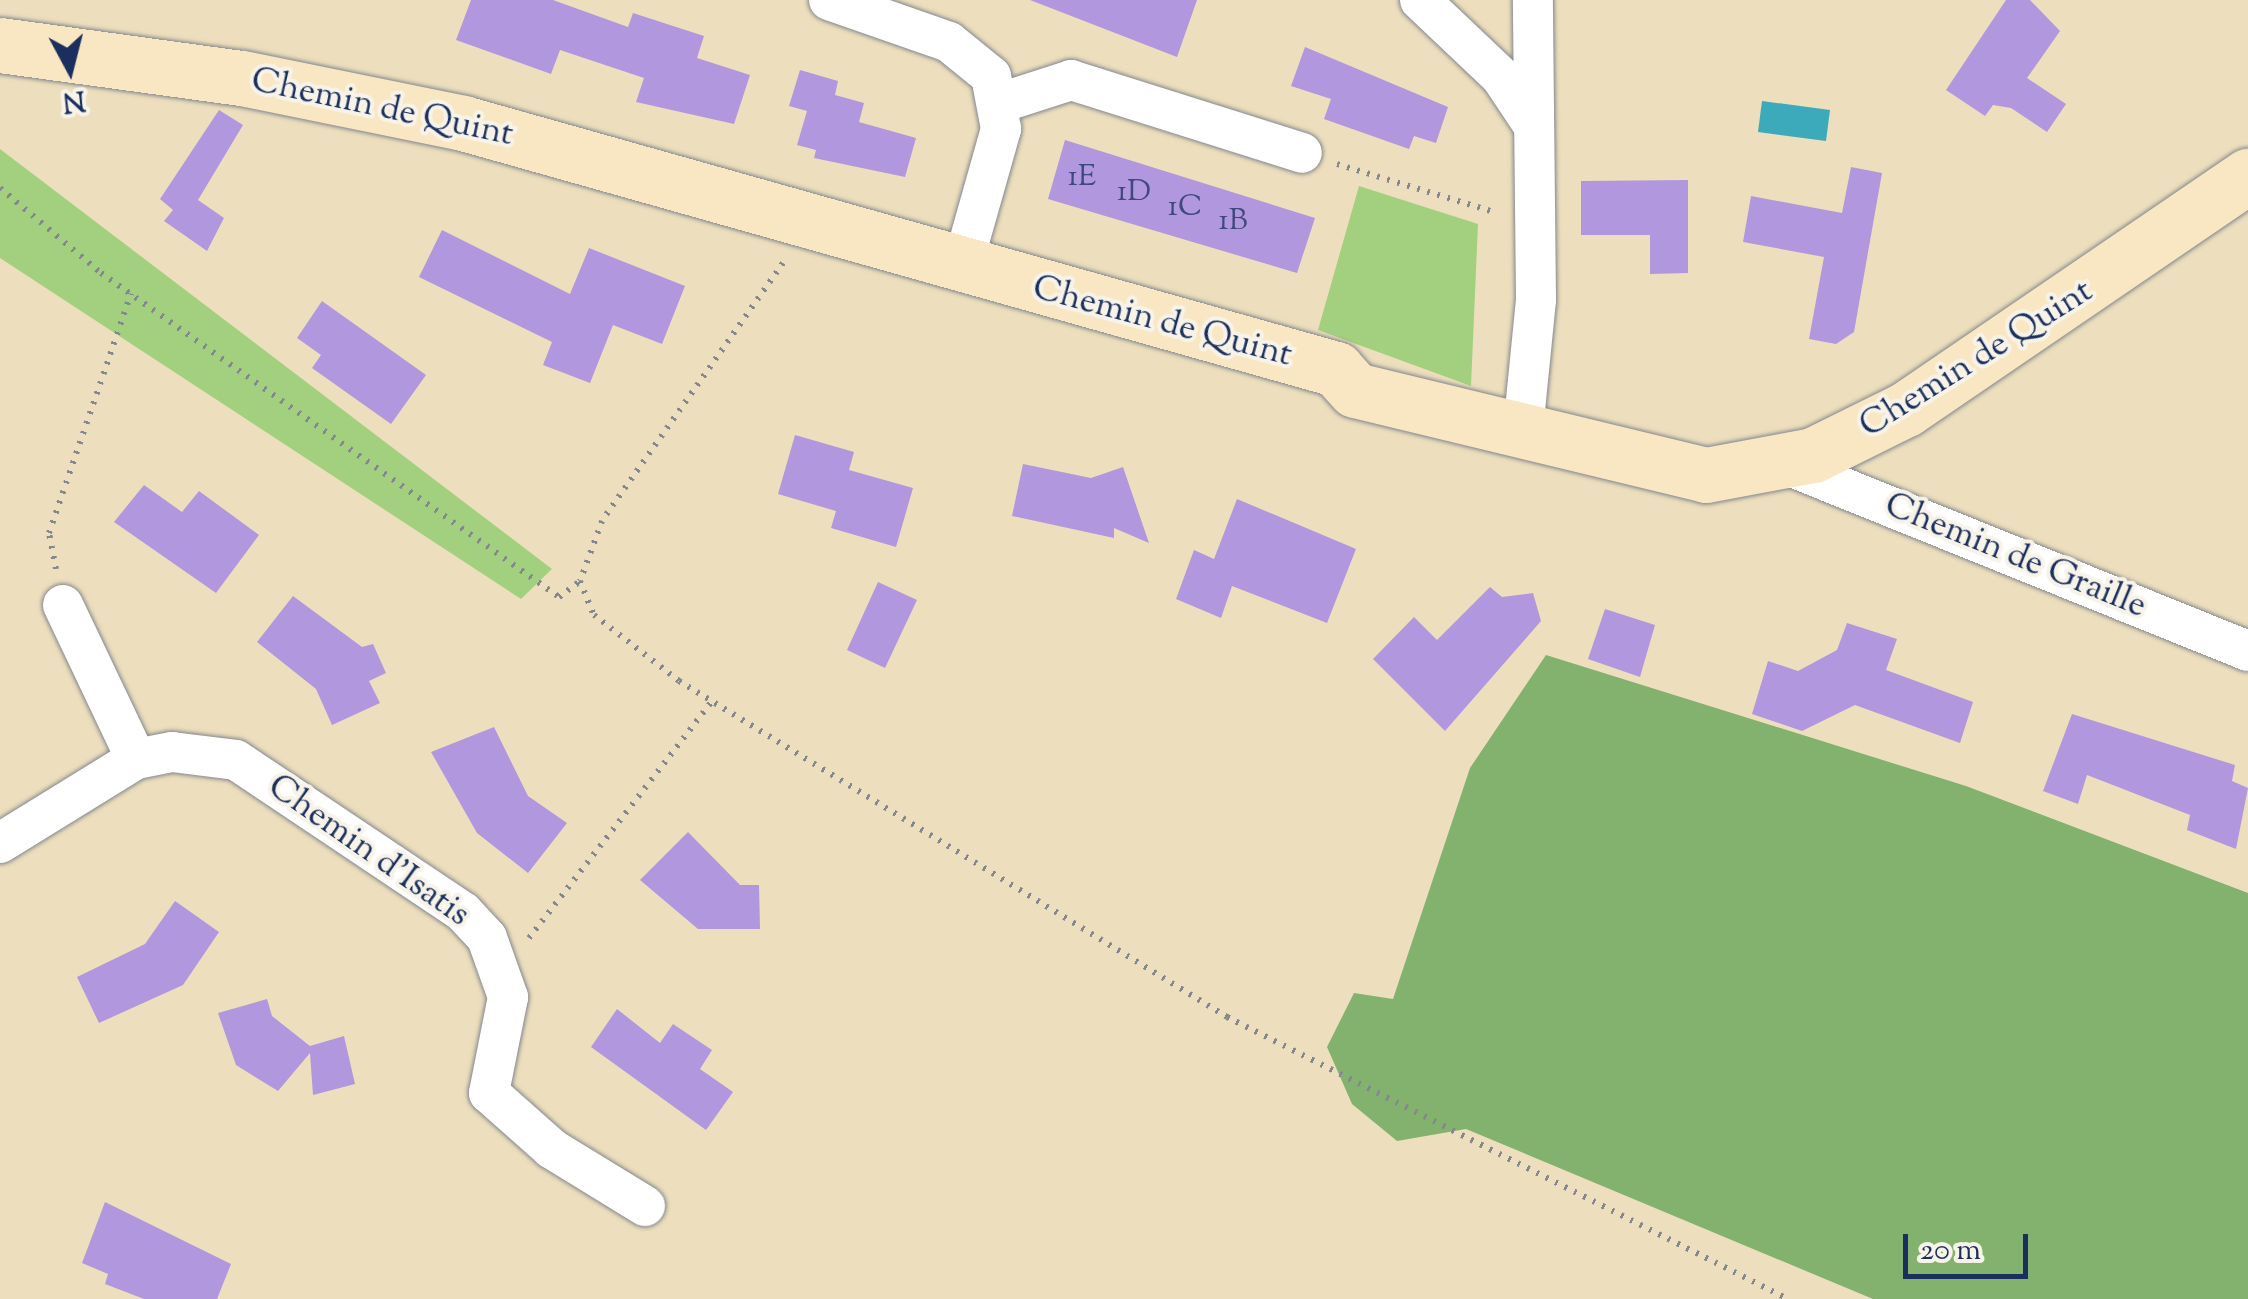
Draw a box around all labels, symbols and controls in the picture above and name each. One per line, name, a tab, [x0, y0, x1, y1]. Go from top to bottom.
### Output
north arrow	[20, 20, 120, 120]
street label: Chemin de Quint	[247, 61, 517, 157]
text: N	[60, 79, 87, 121]
house number: 1E	[1068, 160, 1096, 196]
house number: 1D	[1117, 175, 1151, 211]
house number: 1C	[1168, 190, 1202, 226]
house number: 1B	[1218, 204, 1248, 240]
street label: Chemin de Quint	[1028, 268, 1296, 378]
street label: Chemin de Quint	[1853, 272, 2101, 448]
street label: Chemin de Graille	[1878, 485, 2152, 629]
street label: Chemin d'Isatis	[259, 767, 477, 937]
scale bar	[1908, 1214, 2033, 1276]
text: 20 m	[1920, 1230, 1981, 1273]

